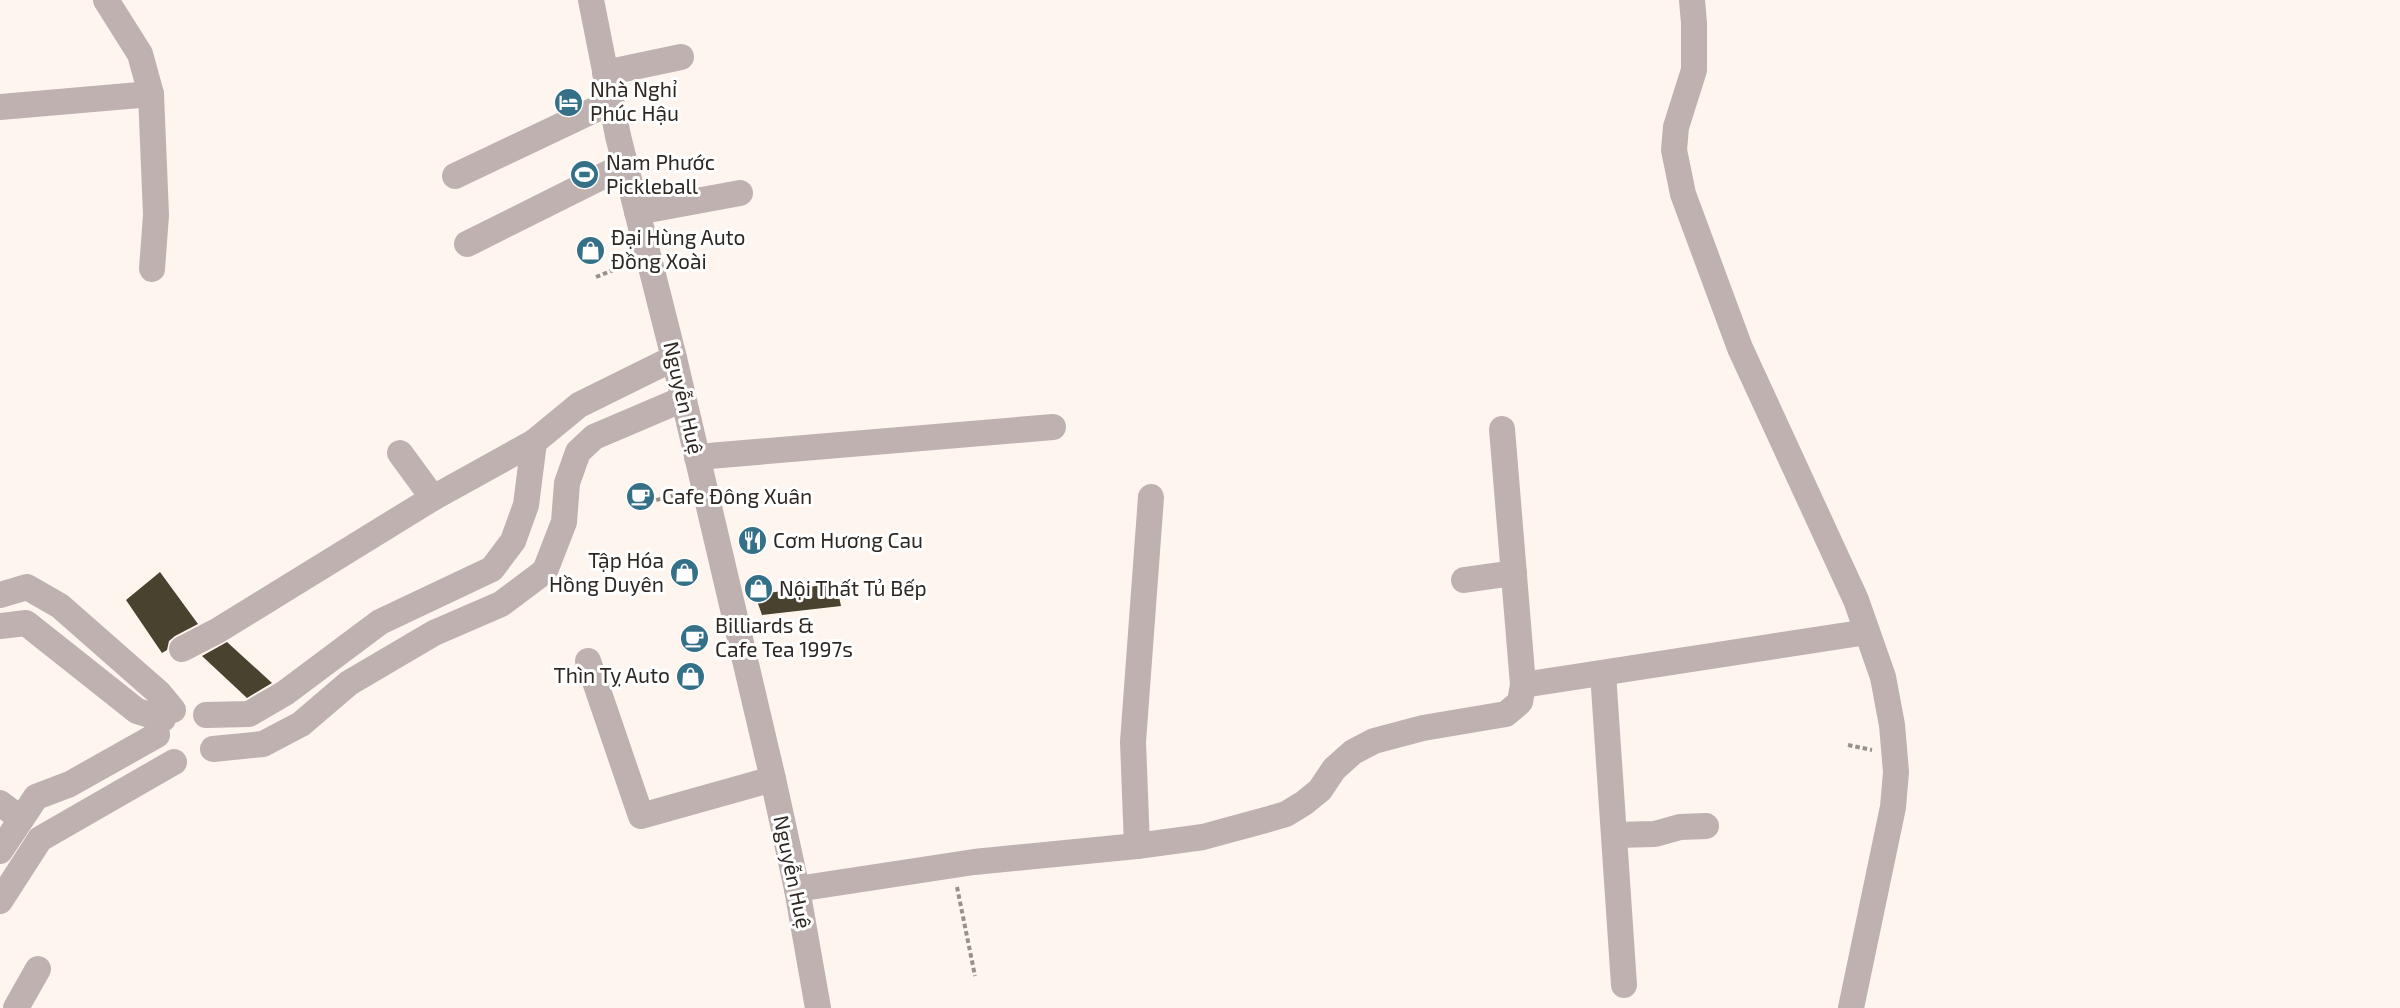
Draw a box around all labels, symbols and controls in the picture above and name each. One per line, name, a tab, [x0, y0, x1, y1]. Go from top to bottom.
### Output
place label: Nhà Nghỉ Phúc Hậu	[590, 76, 679, 125]
hotel icon: Nhà Nghỉ Phúc Hậu	[553, 86, 585, 118]
place label: Nam Phước Pickleball	[606, 149, 715, 198]
sports icon: Nam Phước Pickleball	[569, 159, 601, 191]
place label: Đại Hùng Auto Đồng Xoài	[611, 224, 746, 273]
shop icon: Đại Hùng Auto Đồng Xoài	[574, 234, 606, 266]
street label: Nguyễn Huệ	[659, 339, 710, 456]
cafe icon: Cafe Đông Xuân	[625, 481, 657, 513]
place label: Cafe Đông Xuân	[662, 483, 812, 508]
restaurant icon: Cơm Hương Cau	[736, 525, 768, 557]
place label: Cơm Hương Cau	[773, 527, 923, 552]
place label: Tập Hóa Hồng Duyên	[549, 547, 664, 596]
shop icon: Tập Hóa Hồng Duyên	[669, 557, 701, 589]
shop icon: Nội Thất Tủ Bếp	[742, 573, 774, 605]
place label: Nội Thất Tủ Bếp	[779, 575, 927, 600]
place label: Billiards & Cafe Tea 1997s	[715, 612, 853, 661]
cafe icon: Billiards & Cafe Tea 1997s	[678, 622, 710, 654]
shop icon: Thìn Tỵ Auto	[675, 660, 707, 692]
place label: Thìn Tỵ Auto	[553, 662, 670, 687]
street label: Nguyễn Huệ	[769, 813, 818, 930]

